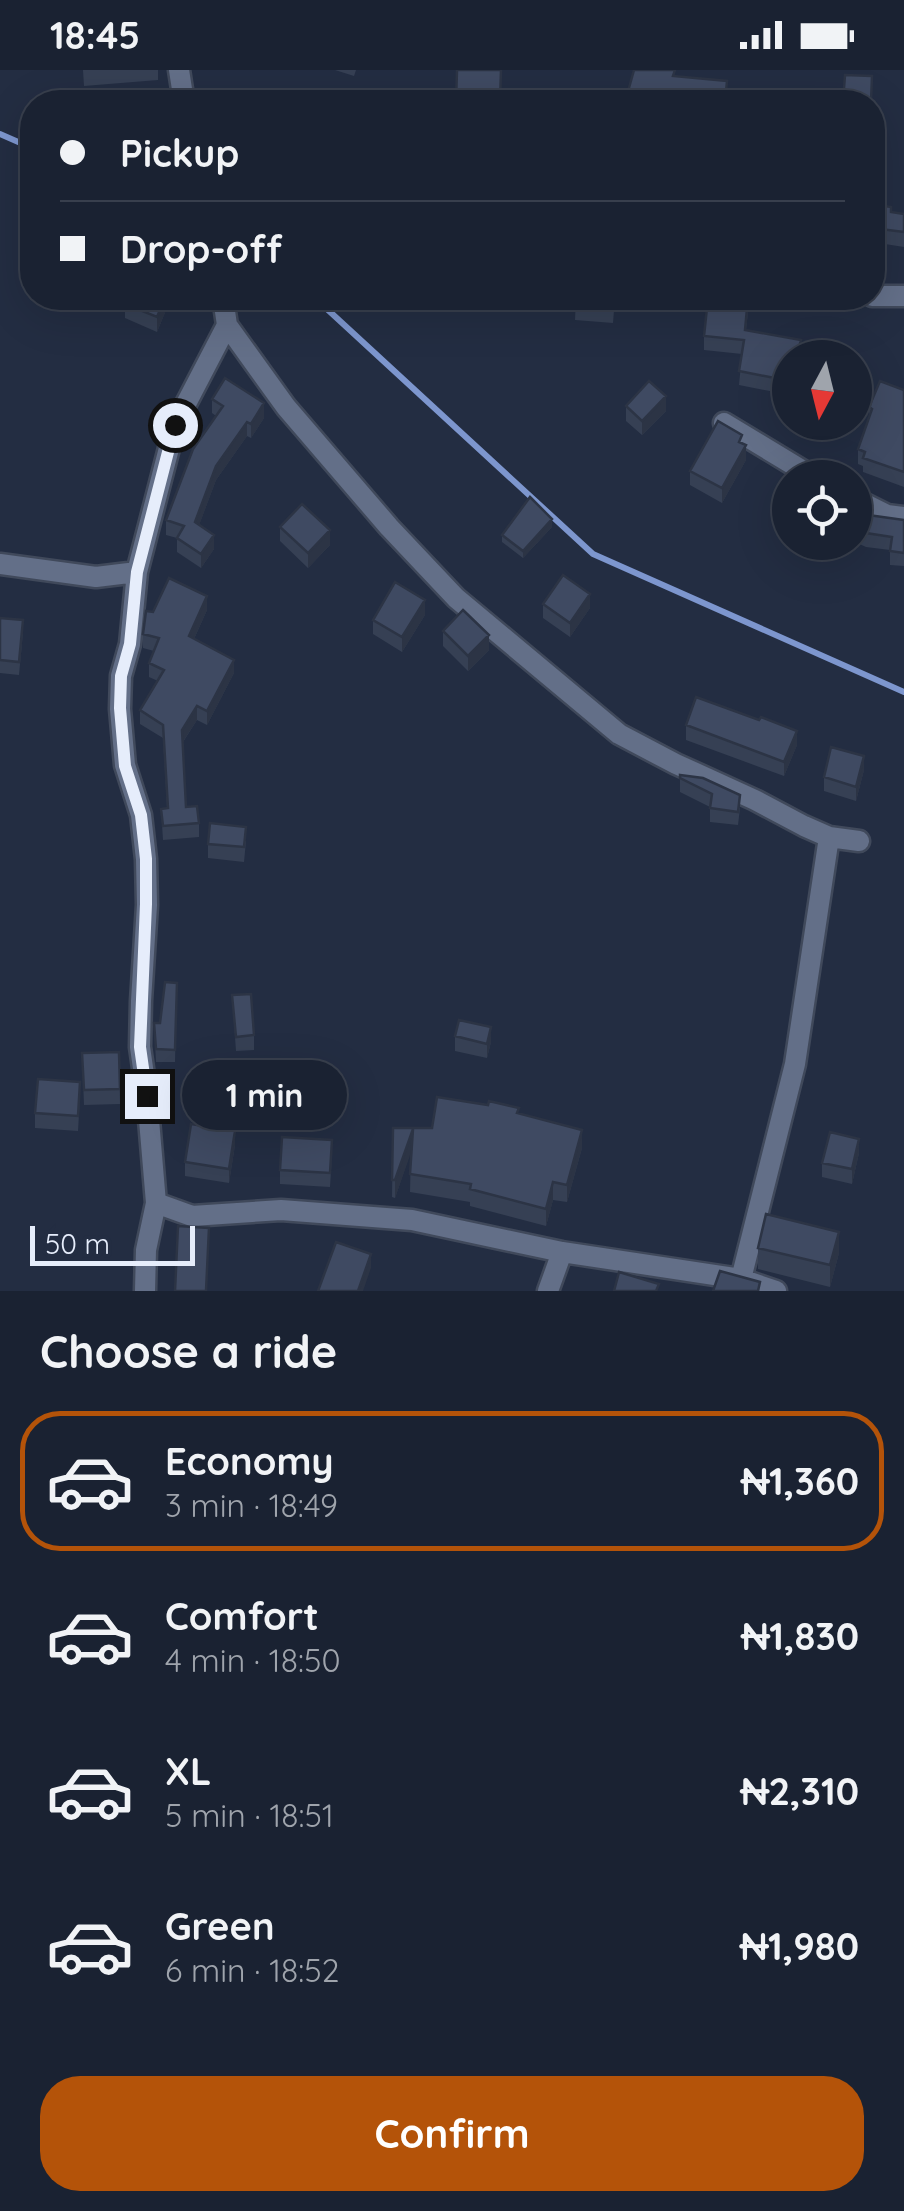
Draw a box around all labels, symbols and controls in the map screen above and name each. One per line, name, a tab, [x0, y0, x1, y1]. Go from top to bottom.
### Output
text: 18:45	[50, 11, 140, 59]
text: Pickup	[120, 129, 239, 177]
text: Drop-off	[120, 225, 282, 273]
north arrow	[772, 340, 872, 440]
map controls	[772, 340, 872, 560]
route start	[153, 403, 198, 448]
button: locate	[772, 460, 872, 560]
callout: 1 min	[182, 1061, 347, 1131]
route end	[125, 1074, 170, 1119]
text: 1 min	[226, 1075, 303, 1115]
scale bar	[30, 1221, 195, 1266]
text: 50 m	[45, 1226, 110, 1261]
text: Choose a ride	[40, 1323, 337, 1379]
icon: car	[45, 1436, 135, 1526]
text: Economy	[165, 1437, 334, 1485]
text: ₦1,360	[741, 1457, 859, 1505]
text: 3 min · 18:49	[165, 1485, 338, 1525]
icon: car	[45, 1591, 135, 1681]
text: Comfort	[165, 1592, 319, 1640]
text: ₦1,830	[741, 1612, 859, 1660]
text: 4 min · 18:50	[165, 1640, 340, 1680]
icon: car	[45, 1746, 135, 1836]
text: XL	[165, 1747, 211, 1795]
text: ₦2,310	[740, 1767, 859, 1815]
text: 5 min · 18:51	[165, 1795, 334, 1835]
icon: car	[45, 1901, 135, 1991]
text: Green	[165, 1902, 275, 1950]
text: ₦1,980	[740, 1922, 859, 1970]
text: 6 min · 18:52	[165, 1950, 339, 1990]
button: Confirm	[40, 2076, 864, 2191]

